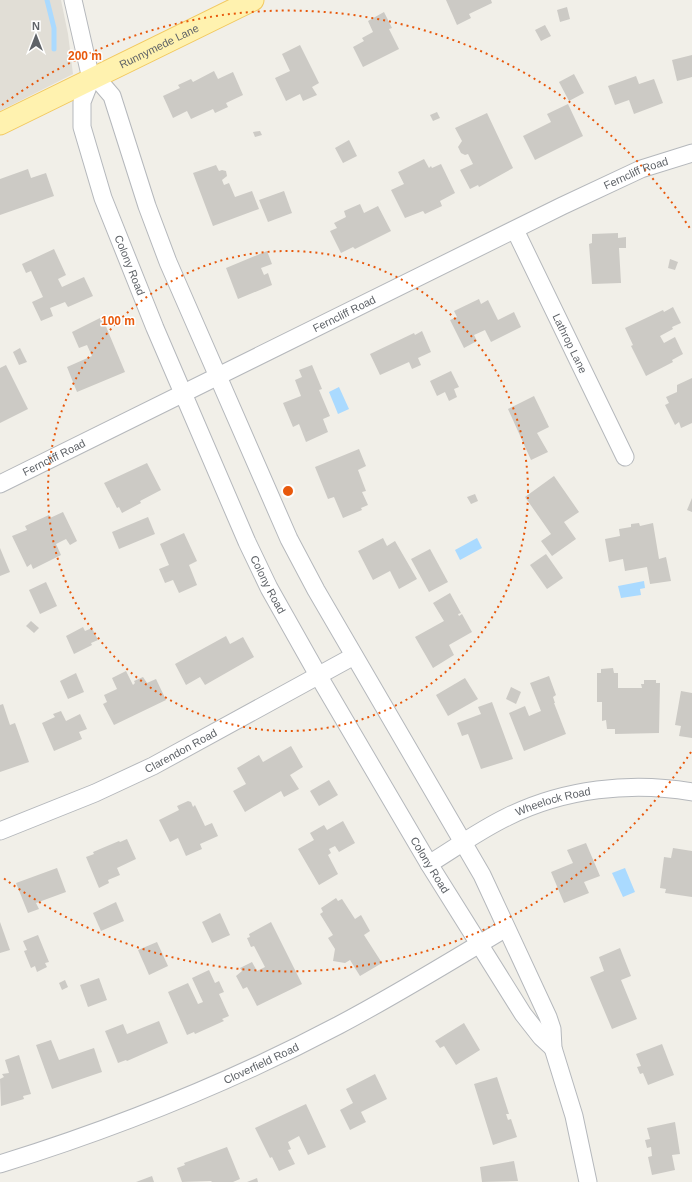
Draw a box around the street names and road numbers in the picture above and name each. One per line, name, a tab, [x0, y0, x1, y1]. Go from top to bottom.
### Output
street label: Runnymede Lane	[117, 22, 201, 71]
street label: Ferncliff Road	[602, 155, 669, 192]
street label: Colony Road	[112, 233, 147, 297]
street label: Ferncliff Road	[311, 293, 377, 334]
street label: Lathrop Lane	[550, 312, 590, 375]
street label: Ferncliff Road	[20, 437, 87, 478]
street label: Colony Road	[248, 553, 288, 615]
street label: Clarendon Road	[143, 726, 219, 775]
street label: Wheelock Road	[514, 785, 591, 818]
street label: Colony Road	[408, 835, 452, 895]
street label: Cloverfield Road	[222, 1041, 301, 1086]

